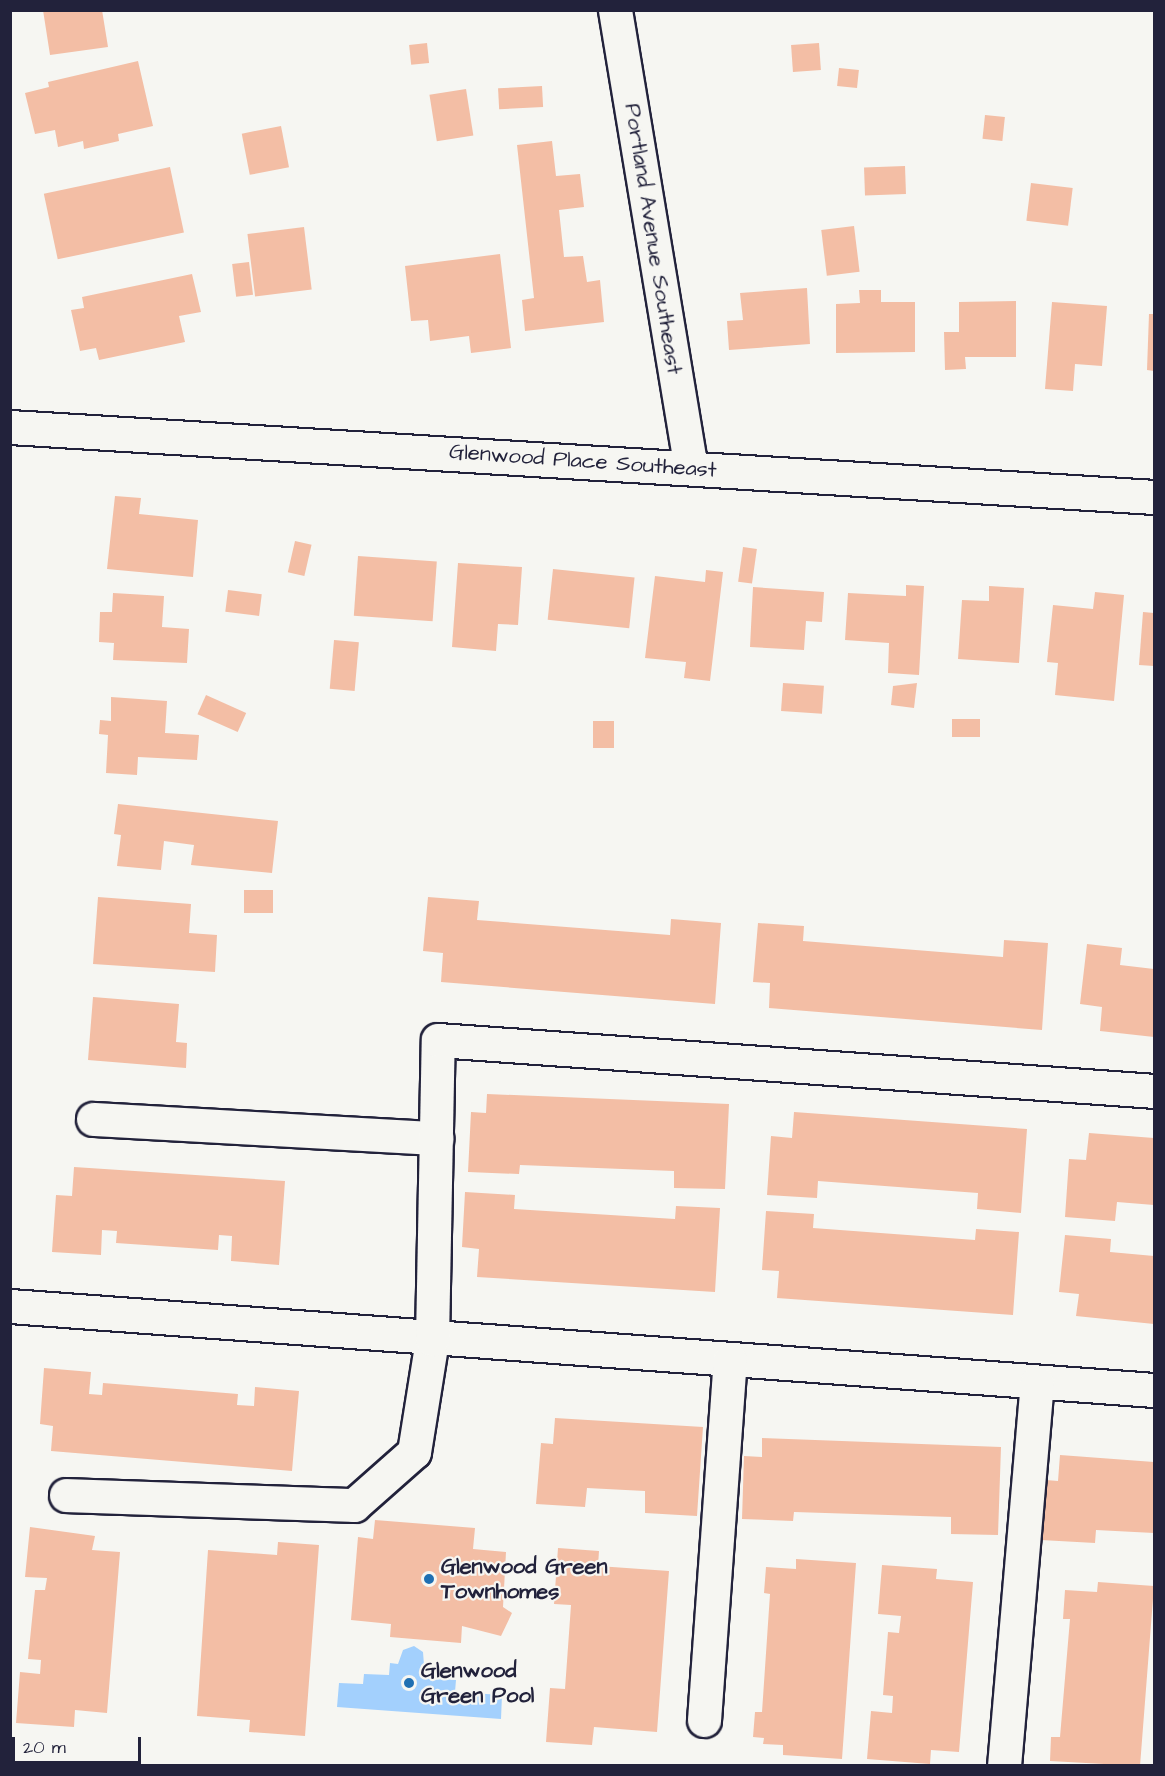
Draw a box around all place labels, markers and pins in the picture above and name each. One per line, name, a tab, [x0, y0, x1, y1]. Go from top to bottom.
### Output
place label: Glenwood Green Townhomes	[441, 1553, 607, 1604]
marker: Glenwood Green Townhomes	[422, 1572, 436, 1586]
place label: Glenwood Green Pool	[421, 1657, 534, 1708]
marker: Glenwood Green Pool	[402, 1676, 416, 1690]

